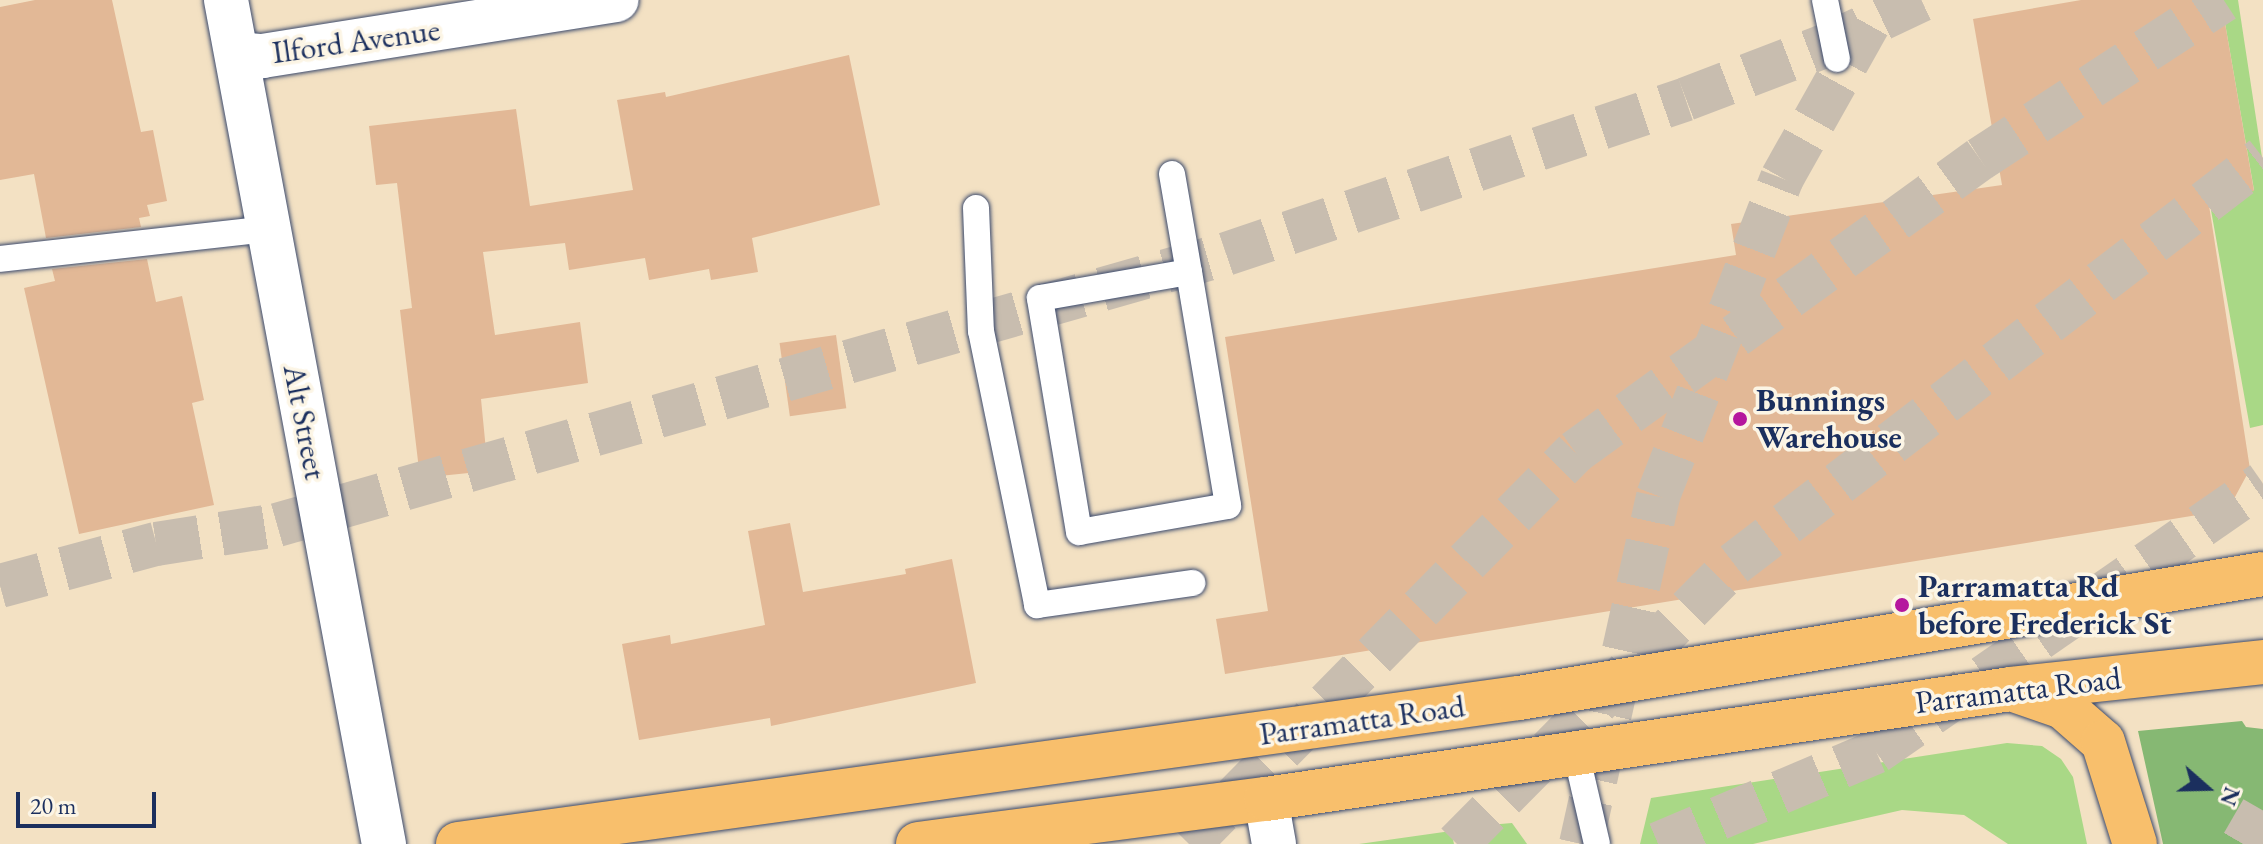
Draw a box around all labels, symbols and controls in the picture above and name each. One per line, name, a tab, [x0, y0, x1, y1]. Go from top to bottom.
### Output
street label: Ilford Avenue	[270, 10, 442, 72]
street label: Alt Street	[275, 361, 335, 483]
place label: Bunnings Warehouse	[1756, 382, 1902, 457]
marker: Bunnings Warehouse	[1731, 410, 1749, 428]
place label: Parramatta Rd before Frederick St	[1918, 568, 2171, 643]
marker: Parramatta Rd before Frederick St	[1893, 596, 1911, 614]
street label: Parramatta Road	[1913, 658, 2123, 722]
street label: Parramatta Road	[1257, 687, 1467, 753]
north arrow	[2167, 748, 2247, 828]
scale bar	[20, 776, 160, 826]
text: N	[2213, 783, 2247, 810]
text: 20 m	[30, 790, 77, 821]

